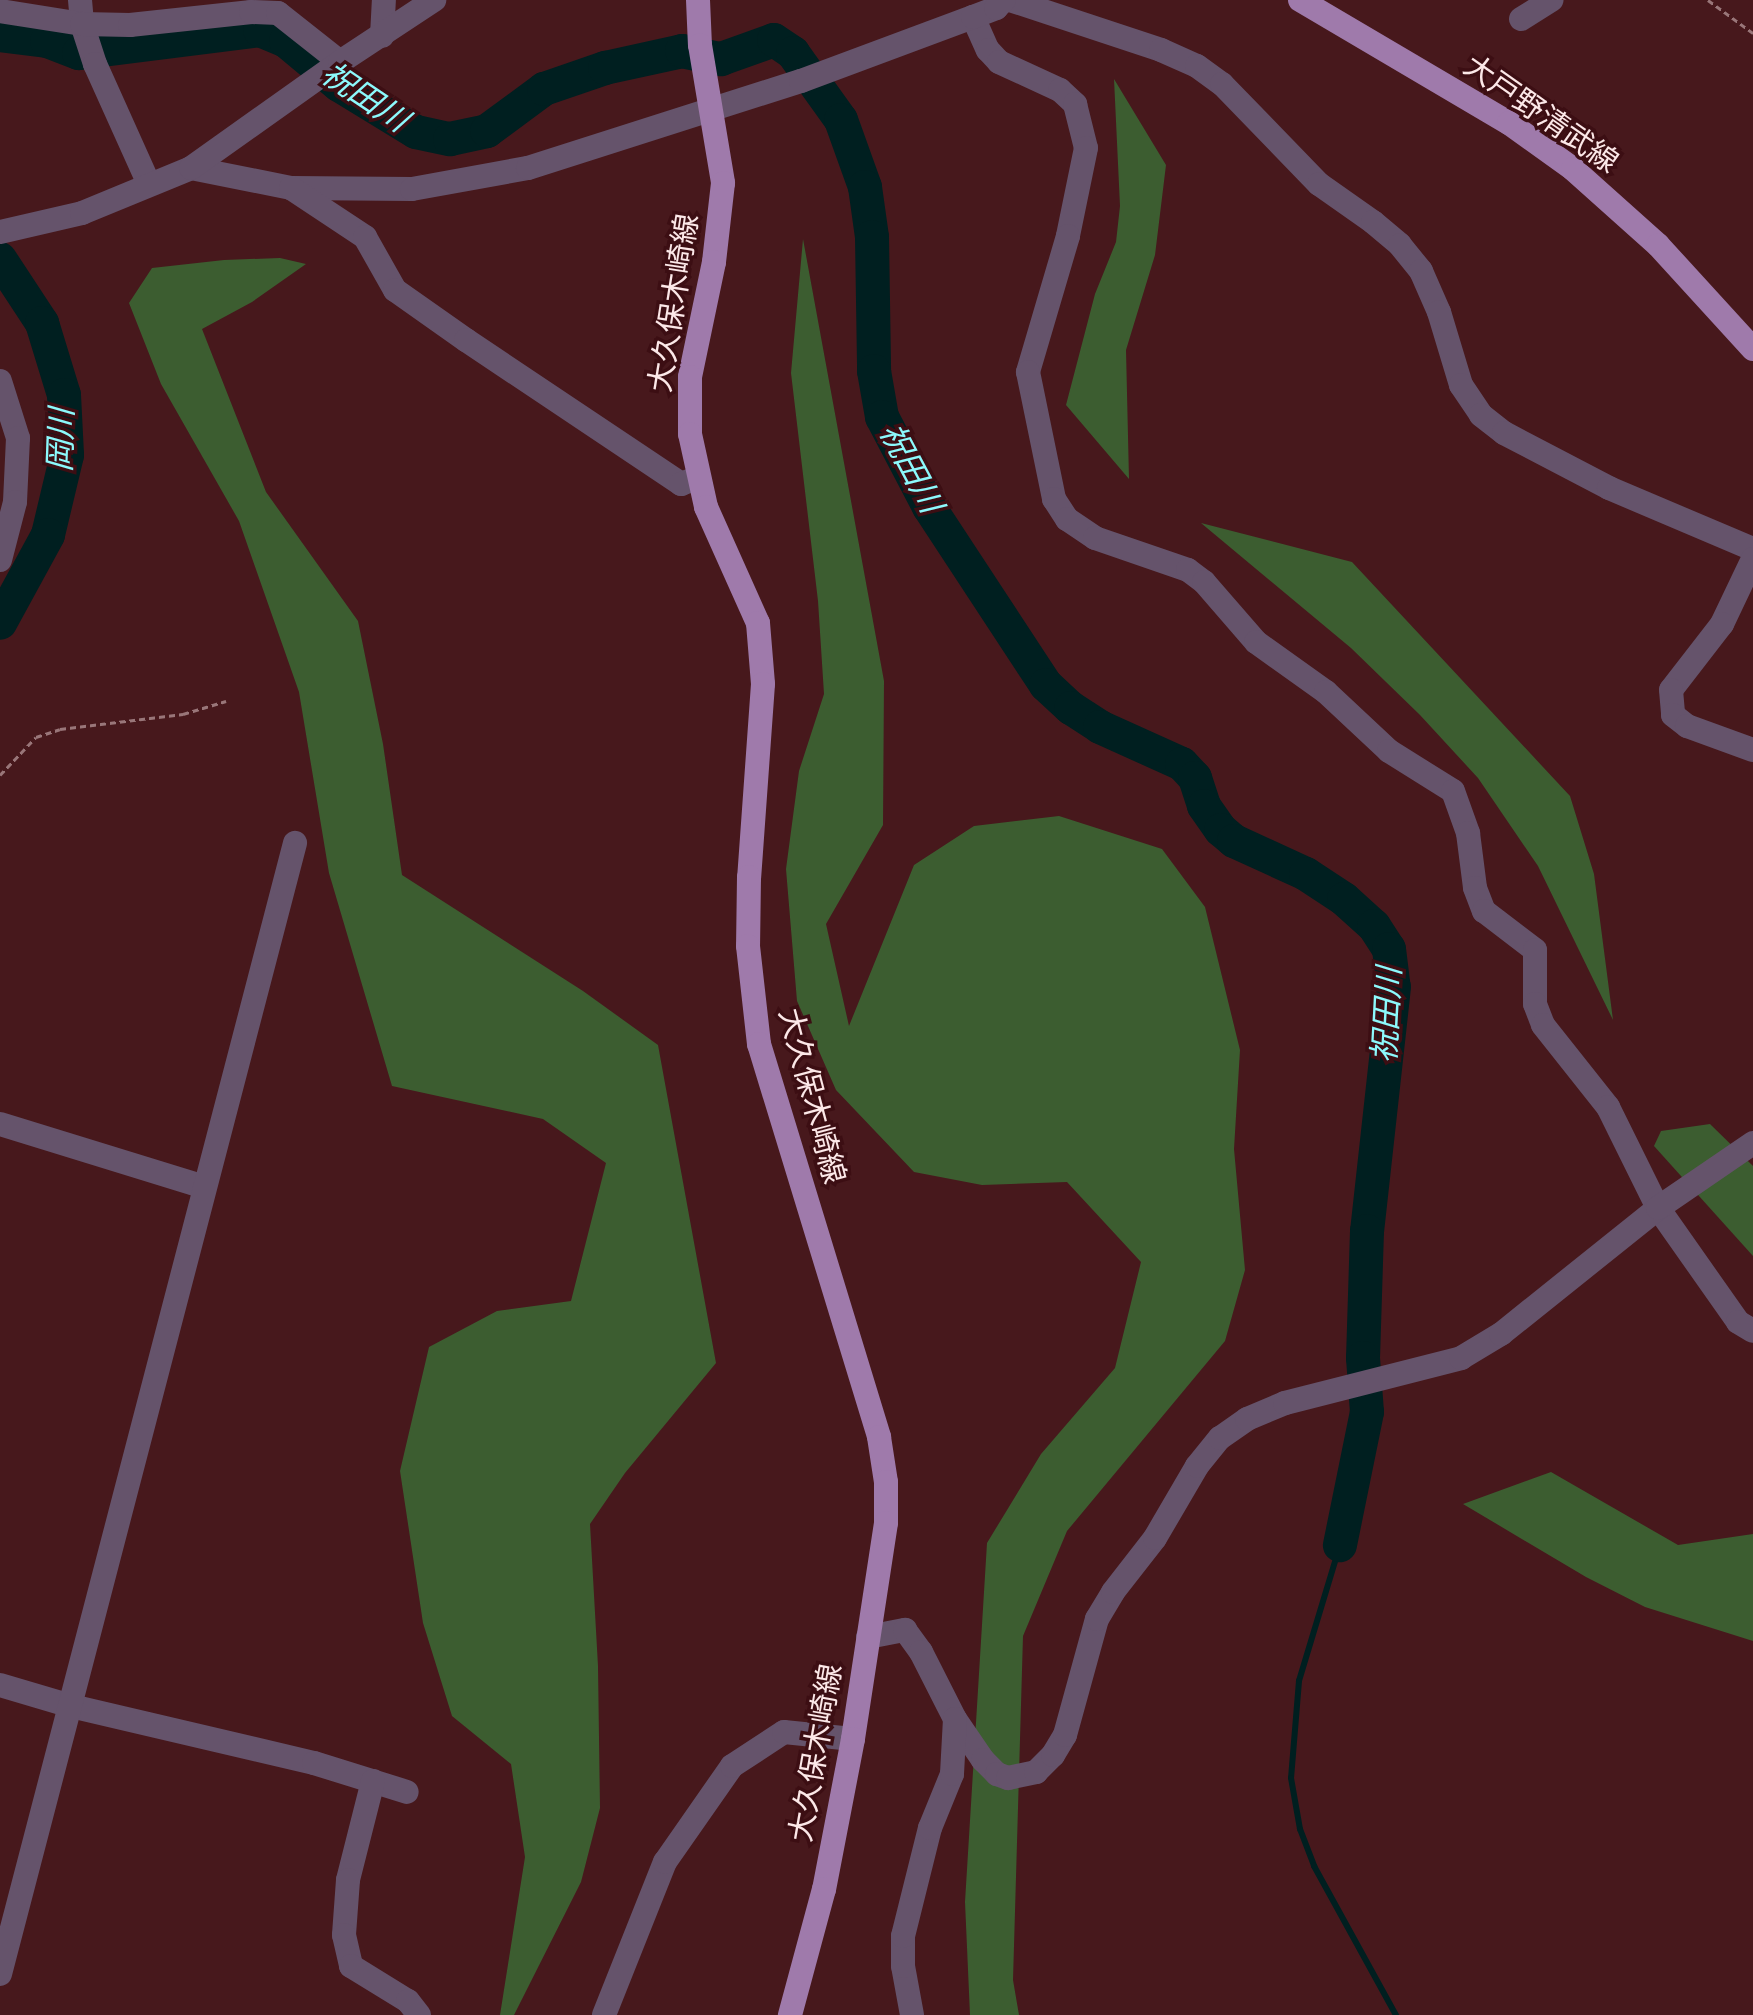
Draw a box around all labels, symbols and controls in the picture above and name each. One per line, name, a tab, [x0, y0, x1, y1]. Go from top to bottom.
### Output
street label: 大戸野清武線	[1457, 48, 1625, 180]
water label: 祝田川	[314, 54, 416, 140]
street label: 大久保木崎線	[642, 211, 706, 395]
water label: 岡川	[41, 407, 81, 473]
water label: 祝田川	[872, 417, 950, 519]
water label: 祝田川	[1365, 966, 1409, 1064]
street label: 大久保木崎線	[771, 1004, 853, 1188]
street label: 大久保木崎線	[783, 1661, 849, 1845]

